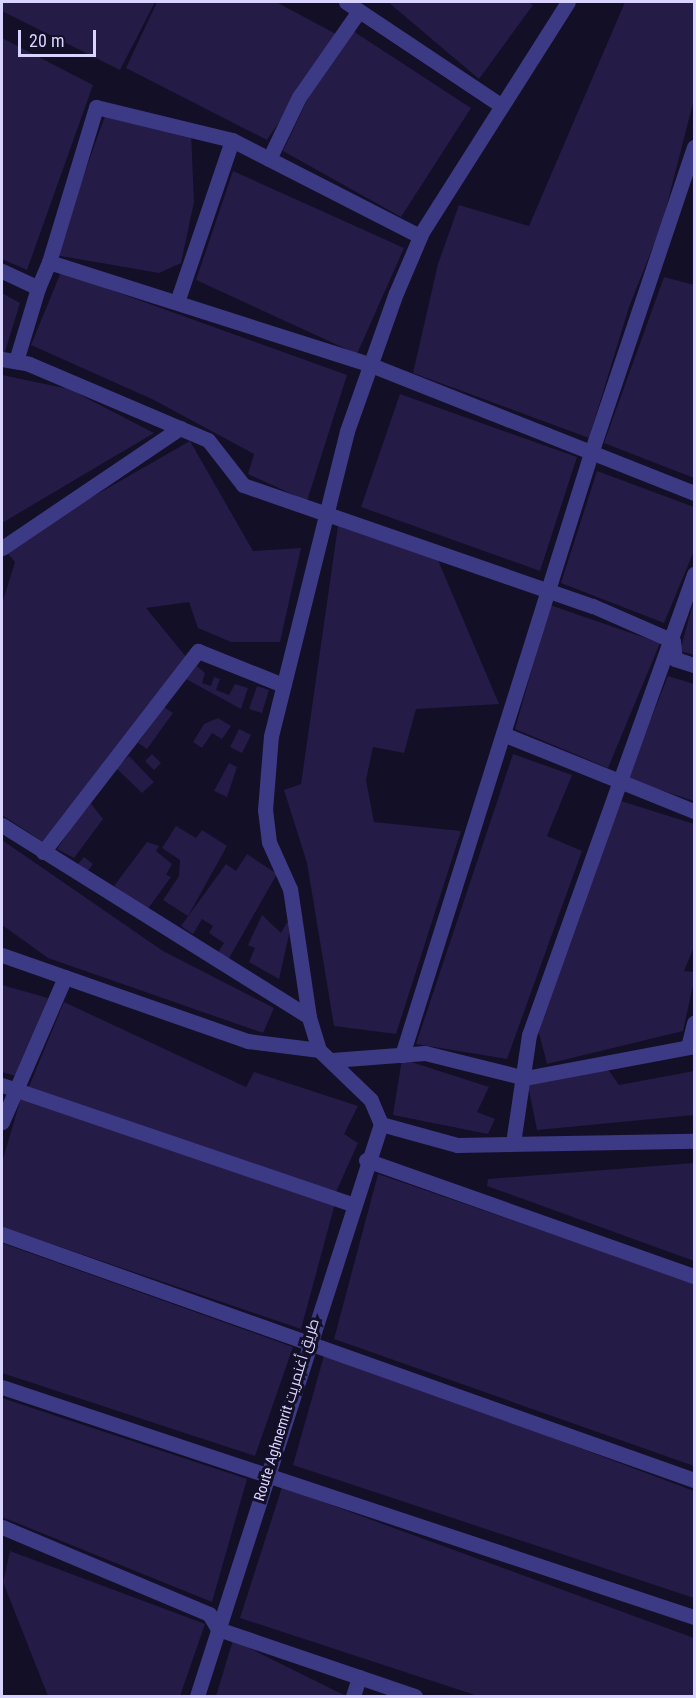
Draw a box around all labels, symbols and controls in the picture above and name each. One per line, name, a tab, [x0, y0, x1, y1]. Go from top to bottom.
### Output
scale bar	[21, 18, 99, 56]
text: 20 m	[29, 30, 64, 51]
street label: Route Aghnemrit طريق أغنمريت	[251, 1317, 323, 1503]

